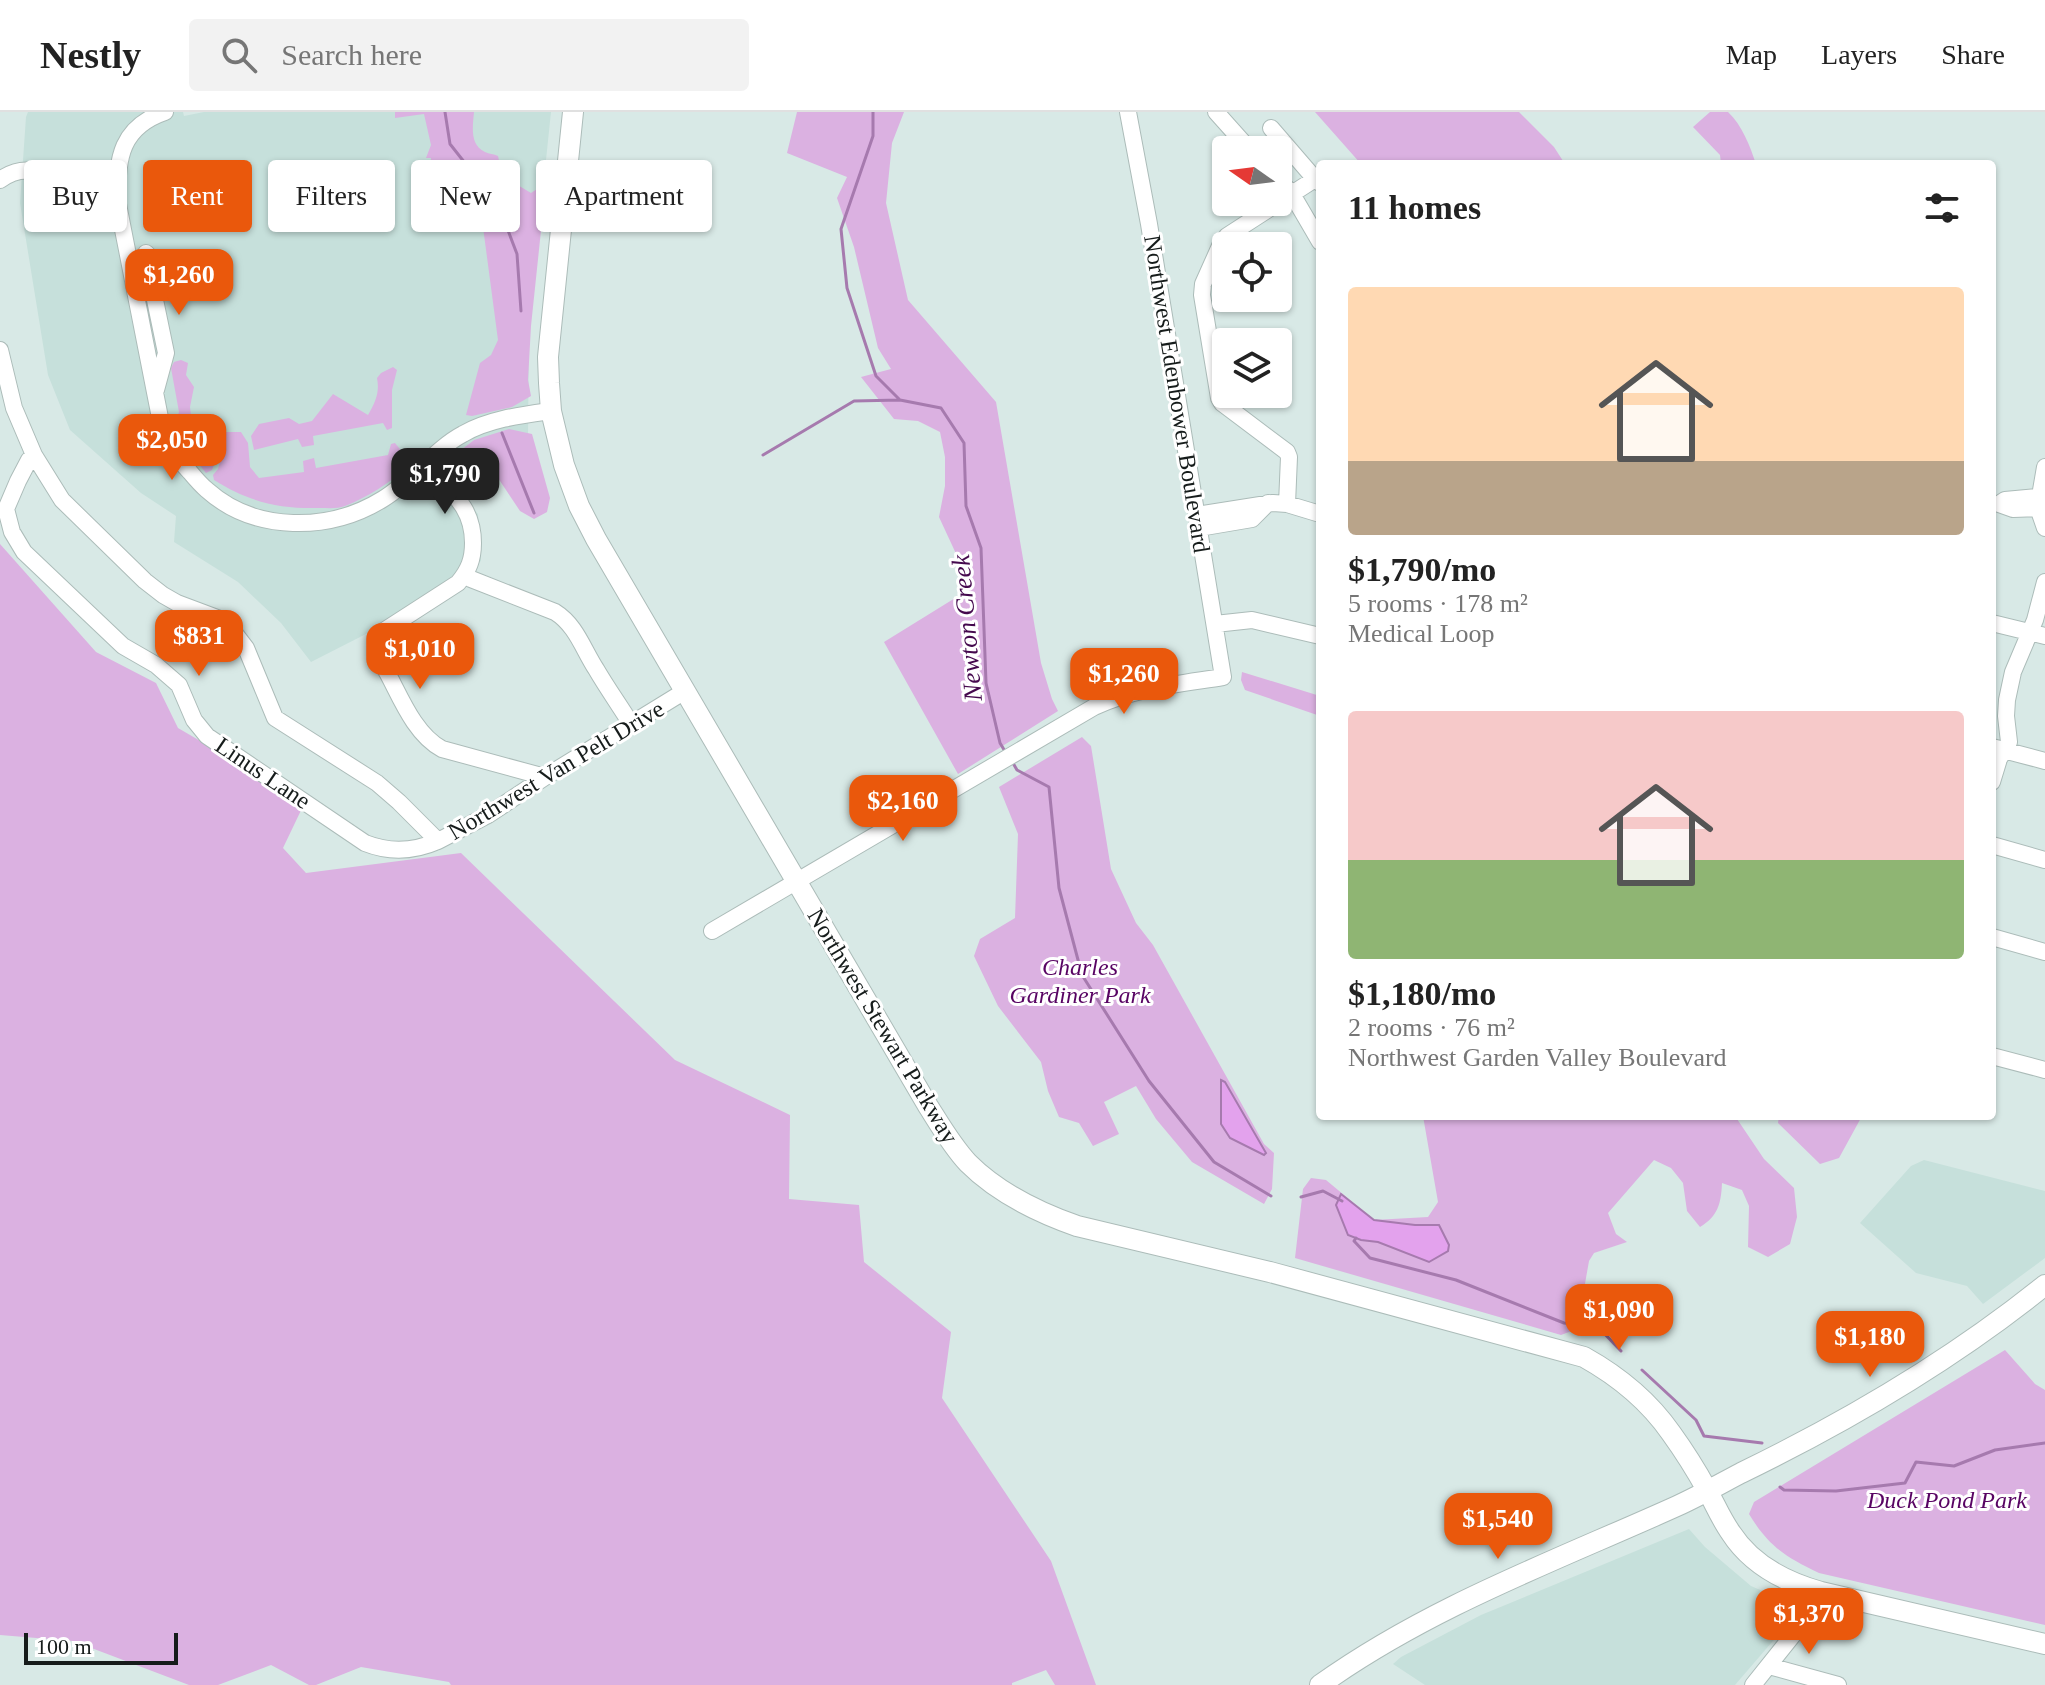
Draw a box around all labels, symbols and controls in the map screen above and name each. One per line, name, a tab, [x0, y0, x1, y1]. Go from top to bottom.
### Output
search box	[189, 19, 749, 91]
icon: search	[217, 33, 261, 77]
text: Nestly	[40, 34, 141, 76]
text: Search here	[281, 38, 422, 71]
text: Map	[1726, 39, 1777, 70]
text: Layers	[1821, 39, 1897, 70]
text: Share	[1941, 39, 2005, 70]
north arrow	[1212, 136, 1292, 216]
map controls	[1212, 136, 1292, 408]
chip: Buy	[24, 160, 127, 232]
chip: Rent	[143, 160, 252, 232]
chip: Filters	[268, 160, 395, 232]
chip: New	[411, 160, 520, 232]
chip: Apartment	[536, 160, 712, 232]
icon: filters	[1920, 186, 1964, 230]
text: 11 homes	[1348, 189, 1481, 226]
button: locate	[1212, 232, 1292, 312]
street label: Northwest Edenbower Boulevard	[1139, 233, 1215, 555]
pin: $1,260	[114, 249, 244, 317]
text: $1,260	[143, 260, 215, 289]
button: layers	[1212, 328, 1292, 408]
icon: home	[1584, 339, 1728, 483]
pin: $2,050	[107, 414, 237, 482]
text: $2,050	[136, 425, 208, 454]
pin: $1,790	[380, 448, 510, 516]
text: $1,790	[409, 459, 481, 488]
text: $1,790/mo	[1348, 551, 1496, 588]
water label: Newton Creek	[946, 553, 988, 704]
text: 5 rooms · 178 m²	[1348, 589, 1528, 618]
pin: $831	[152, 610, 246, 678]
text: Medical Loop	[1348, 619, 1495, 648]
text: $831	[173, 621, 225, 650]
pin: $1,010	[355, 623, 485, 691]
text: $1,010	[384, 634, 456, 663]
pin: $1,260	[1059, 648, 1189, 716]
text: $1,260	[1088, 659, 1160, 688]
street label: Northwest Van Pelt Drive	[444, 695, 668, 845]
street label: Linus Lane	[211, 732, 315, 814]
icon: home	[1584, 763, 1728, 907]
pin: $2,160	[838, 775, 968, 843]
text: $2,160	[867, 786, 939, 815]
street label: Northwest Stewart Parkway	[803, 904, 963, 1148]
park label: Charles Gardiner Park	[1009, 954, 1151, 1008]
text: $1,180/mo	[1348, 975, 1496, 1012]
text: 2 rooms · 76 m²	[1348, 1013, 1515, 1042]
text: Northwest Garden Valley Boulevard	[1348, 1043, 1727, 1072]
pin: $1,090	[1554, 1284, 1684, 1352]
text: $1,090	[1583, 1295, 1655, 1324]
pin: $1,180	[1805, 1311, 1935, 1379]
text: $1,180	[1834, 1322, 1906, 1351]
park label: Duck Pond Park	[1866, 1487, 2027, 1513]
pin: $1,540	[1433, 1493, 1563, 1561]
text: $1,540	[1462, 1504, 1534, 1533]
pin: $1,370	[1744, 1588, 1874, 1656]
text: $1,370	[1773, 1599, 1845, 1628]
scale bar	[24, 1629, 178, 1665]
text: 100 m	[36, 1634, 92, 1659]

